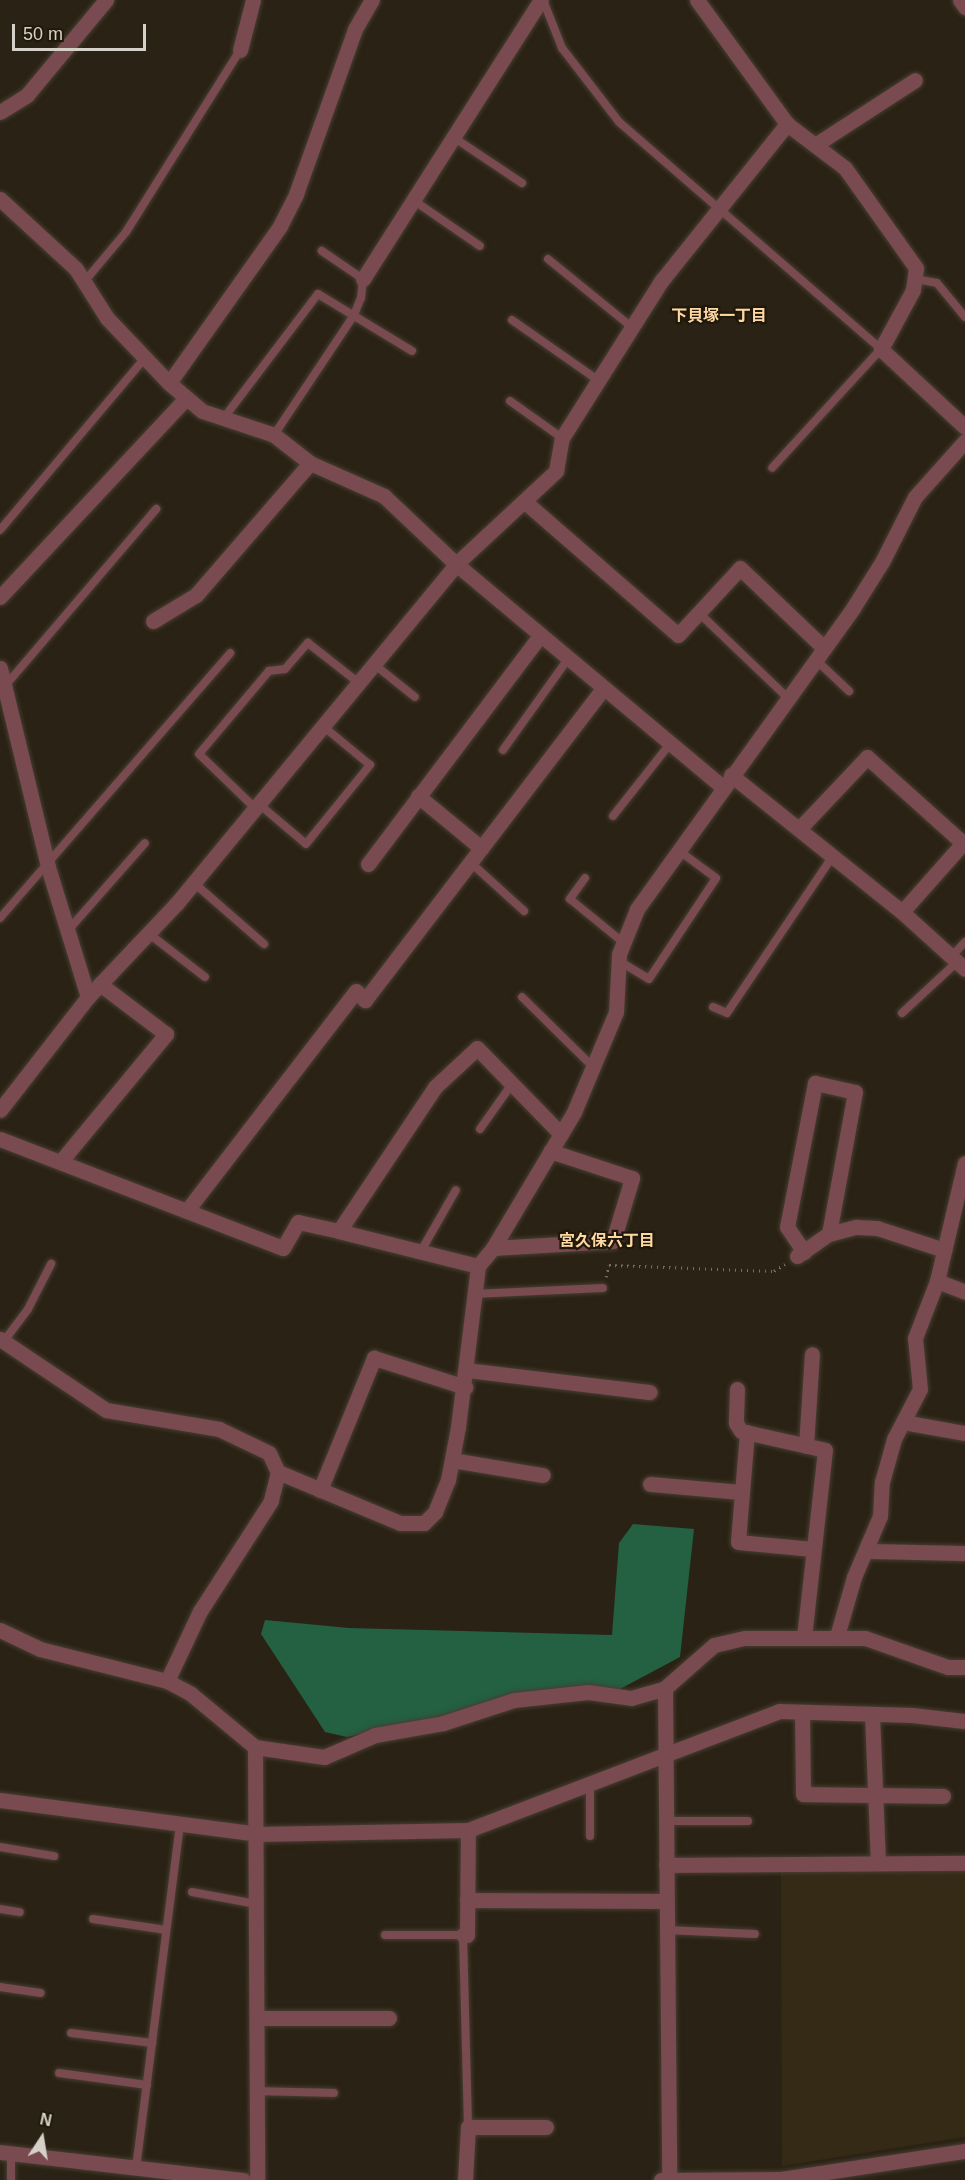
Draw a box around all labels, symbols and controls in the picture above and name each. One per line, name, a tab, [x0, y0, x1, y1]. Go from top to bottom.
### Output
scale bar	[15, 12, 148, 50]
text: 50 m	[23, 24, 63, 44]
district label: 下貝塚一丁目	[671, 306, 767, 326]
district label: 宮久保六丁目	[559, 1231, 655, 1251]
north arrow	[12, 2108, 72, 2168]
text: N	[38, 2110, 53, 2129]

